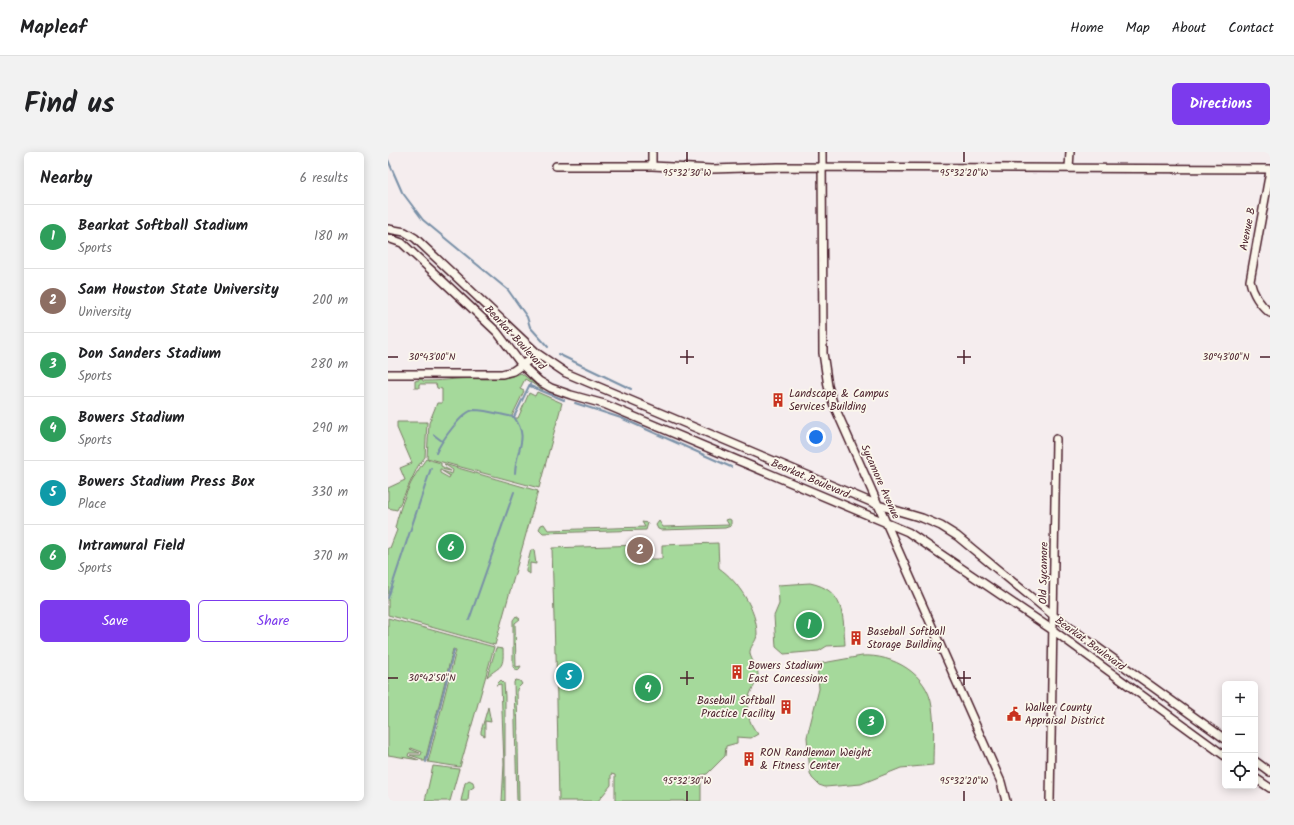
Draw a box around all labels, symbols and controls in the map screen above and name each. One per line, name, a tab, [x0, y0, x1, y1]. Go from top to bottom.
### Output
text: Mapleaf	[20, 13, 87, 43]
text: Home	[1070, 17, 1104, 39]
text: Map	[1126, 17, 1150, 39]
text: About	[1172, 17, 1206, 39]
text: Contact	[1228, 17, 1274, 39]
text: Find us	[24, 82, 115, 127]
button: Directions	[1172, 83, 1270, 125]
text: Nearby	[40, 165, 92, 192]
text: 95°32'30"W	[663, 165, 711, 181]
text: 95°32'20"W	[940, 165, 988, 181]
text: 6 results	[300, 168, 348, 189]
street label: Avenue B	[1235, 206, 1261, 252]
text: Bearkat Softball Stadium	[78, 214, 248, 238]
text: 1	[51, 226, 55, 247]
text: 180 m	[314, 226, 348, 247]
text: Sports	[78, 238, 112, 259]
text: Sam Houston State University	[78, 278, 279, 302]
text: 2	[49, 290, 57, 311]
text: 200 m	[312, 290, 348, 311]
street label: Bearkat Boulevard	[480, 301, 550, 375]
text: University	[78, 302, 131, 323]
text: Don Sanders Stadium	[78, 342, 221, 366]
text: 30°43'00"N	[409, 349, 456, 365]
text: 30°43'00"N	[1203, 349, 1250, 365]
text: 3	[49, 354, 57, 375]
text: 280 m	[311, 354, 348, 375]
text: Sports	[78, 366, 112, 387]
place label: Landscape & Campus Services Building	[789, 385, 889, 416]
building icon: Landscape & Campus Services Building	[770, 392, 786, 408]
text: Bowers Stadium	[78, 406, 185, 430]
text: 4	[49, 418, 57, 439]
text: 290 m	[312, 418, 348, 439]
your location	[806, 427, 826, 447]
text: Sports	[78, 430, 112, 451]
street label: Sycamore Avenue	[855, 442, 905, 522]
street label: Bearkat Boulevard	[768, 454, 852, 504]
text: Bowers Stadium Press Box	[78, 470, 255, 494]
text: 5	[50, 482, 56, 503]
text: 330 m	[311, 482, 348, 503]
text: Place	[78, 494, 106, 515]
pin: 6	[438, 532, 464, 562]
text: Intramural Field	[78, 534, 185, 558]
pin: 2	[627, 535, 653, 565]
street label: Old Sycamore	[1034, 541, 1054, 605]
text: 6	[49, 546, 57, 567]
text: 370 m	[313, 546, 348, 567]
text: Sports	[78, 558, 112, 579]
button: Save	[40, 600, 190, 642]
button: Share	[198, 600, 348, 642]
pin: 1	[796, 610, 822, 640]
street label: Bearkat Boulevard	[1051, 612, 1130, 676]
place label: Baseball Softball Storage Building	[867, 623, 945, 654]
building icon: Baseball Softball Storage Building	[848, 630, 864, 646]
place label: Bowers Stadium East Concessions	[748, 657, 828, 688]
pin: 5	[556, 661, 582, 691]
building icon: Bowers Stadium East Concessions	[729, 664, 745, 680]
text: 30°42'50"N	[408, 670, 456, 686]
pin: 4	[635, 673, 661, 703]
map controls	[1222, 681, 1258, 789]
button: +	[1222, 681, 1258, 717]
place label: Baseball Softball Practice Facility	[697, 692, 776, 723]
building icon: Baseball Softball Practice Facility	[778, 699, 794, 715]
place label: Walker County Appraisal District	[1025, 699, 1105, 730]
public building icon: Walker County Appraisal District	[1006, 706, 1022, 722]
pin: 3	[858, 707, 884, 737]
button: −	[1222, 717, 1258, 753]
place label: RON Randleman Weight & Fitness Center	[760, 744, 872, 775]
building icon: RON Randleman Weight & Fitness Center	[741, 751, 757, 767]
button: locate	[1222, 753, 1258, 789]
text: 95°32'30"W	[663, 773, 711, 789]
text: 95°32'20"W	[940, 773, 988, 789]

